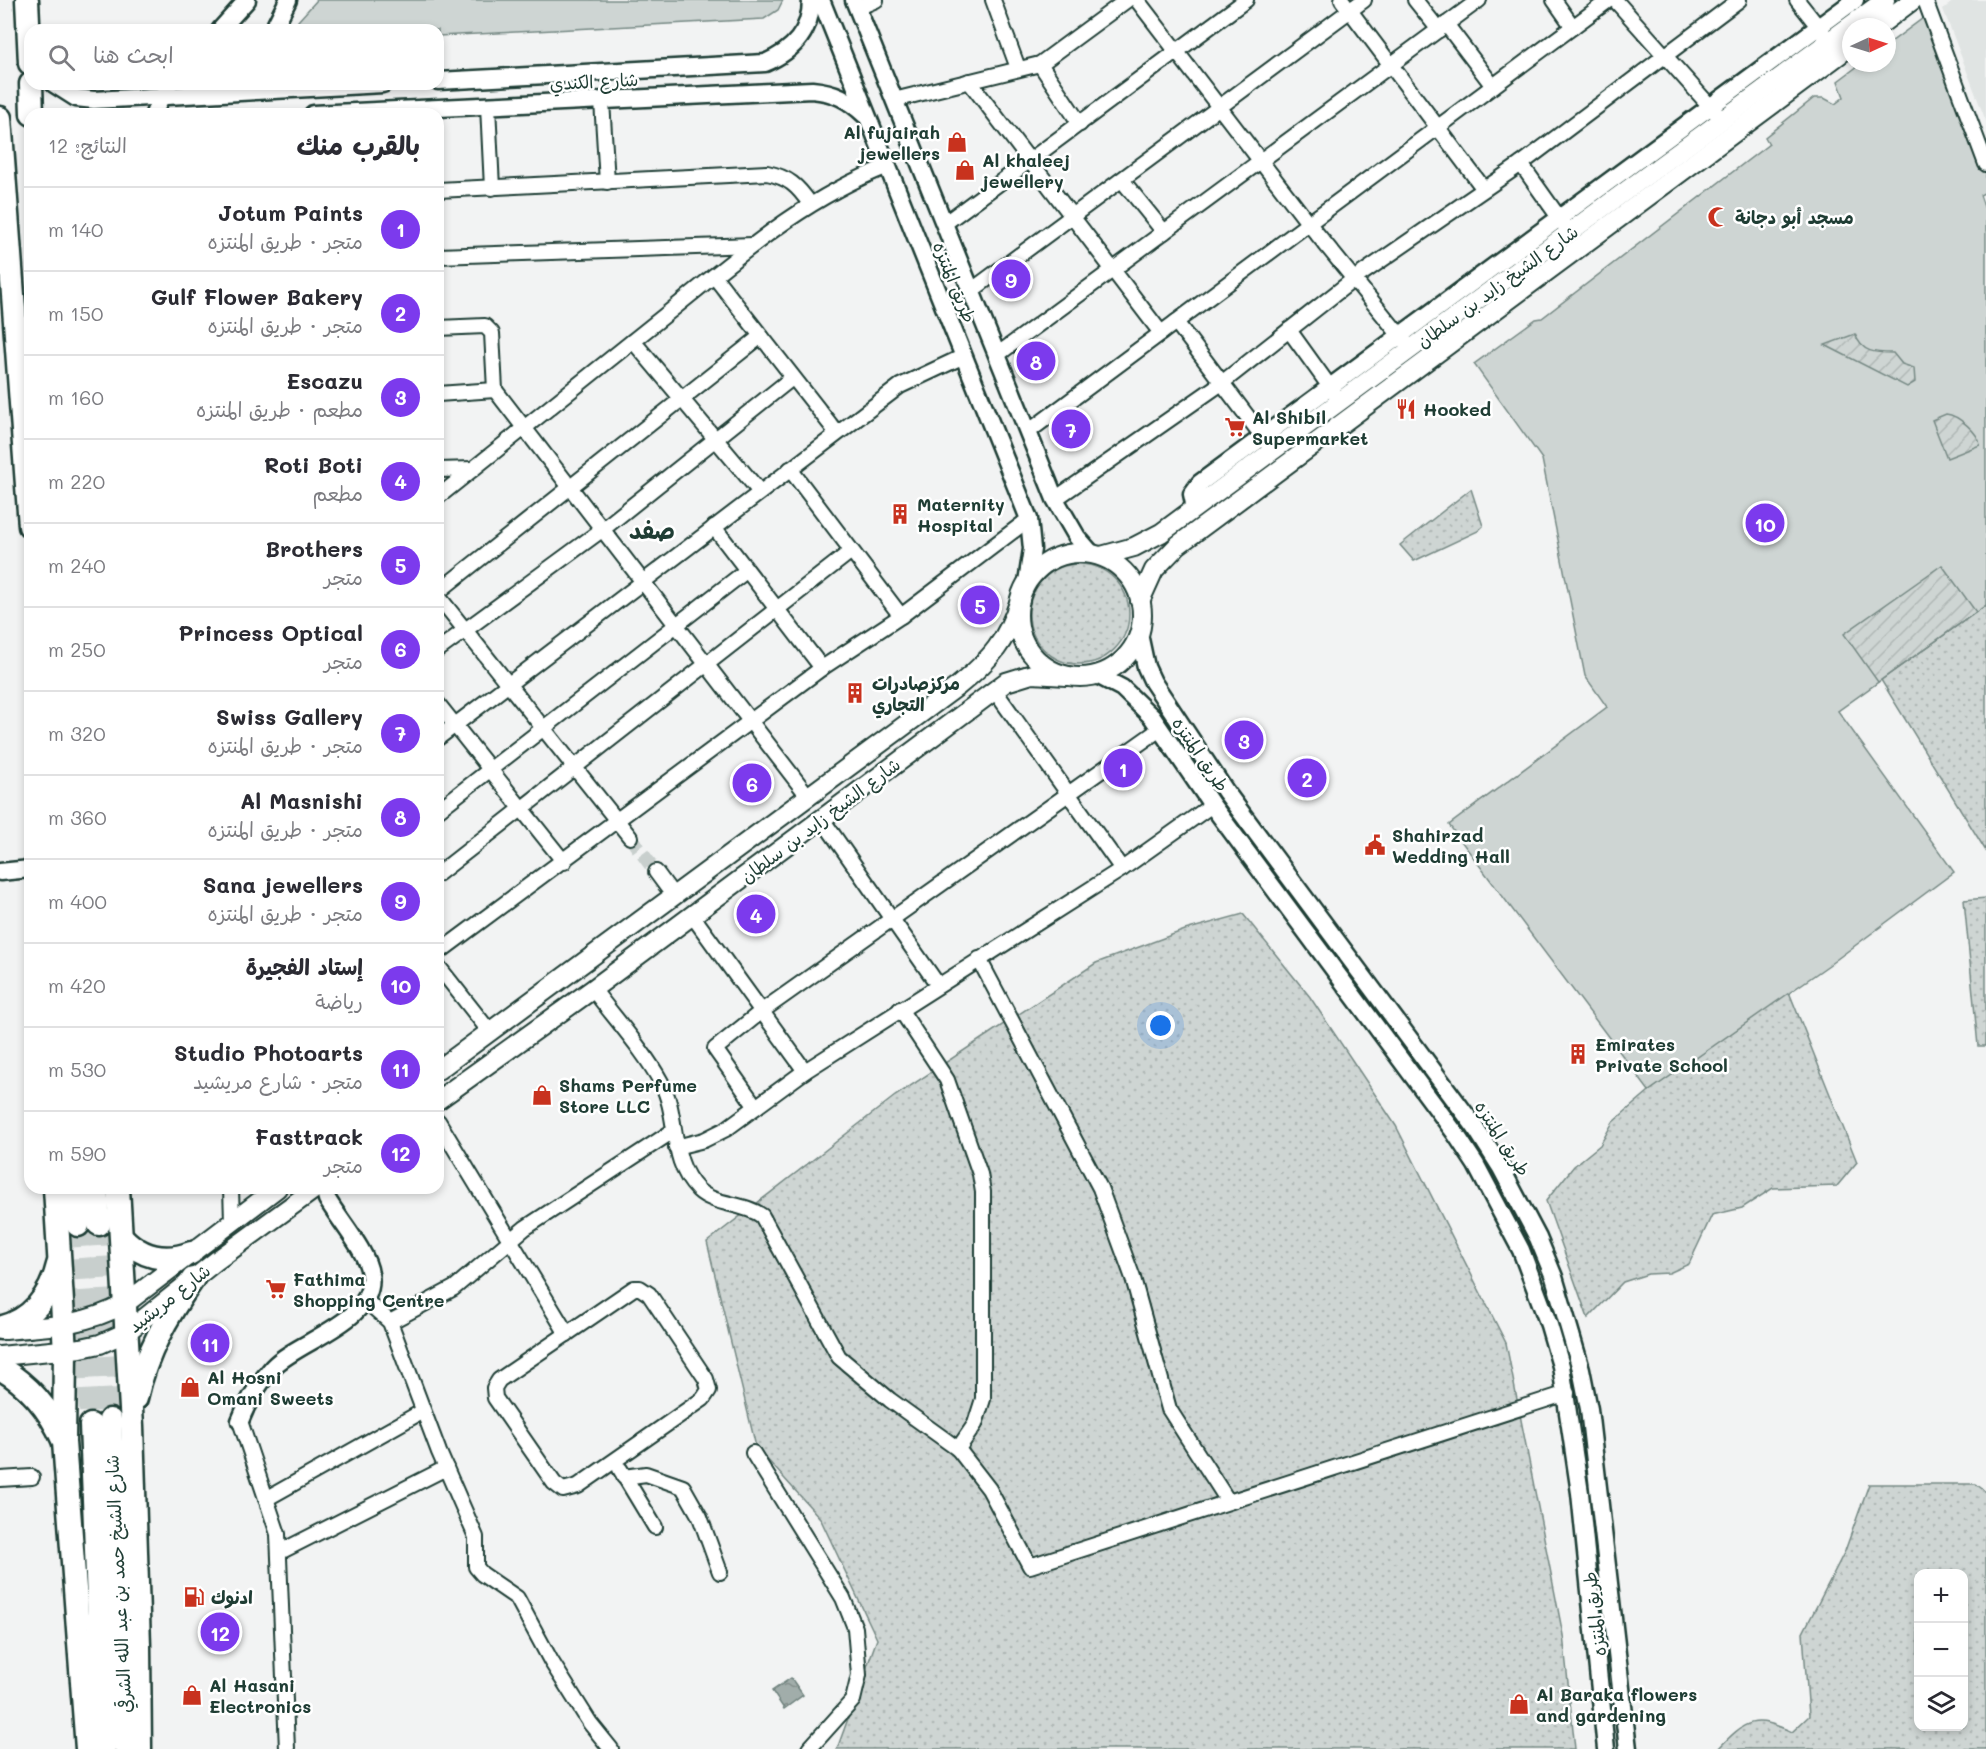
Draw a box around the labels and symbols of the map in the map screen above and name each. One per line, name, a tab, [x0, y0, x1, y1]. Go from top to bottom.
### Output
north arrow	[1842, 18, 1896, 72]
street label: شارع الكندي	[549, 67, 639, 97]
place label: Al fujairah jewellers	[843, 120, 940, 165]
shop icon: Al fujairah jewellers	[945, 130, 969, 154]
place label: Al khaleej jewellery	[980, 148, 1070, 193]
shop icon: Al khaleej jewellery	[953, 158, 977, 182]
mosque icon: مسجد أبو دجانة	[1706, 205, 1730, 229]
place label: مسجد أبو دجانة	[1735, 205, 1854, 229]
street label: شارع الشيخ زايد بن سلطان	[1411, 219, 1583, 354]
street label: طريق المنتزه	[928, 238, 982, 326]
pin: 9	[992, 256, 1030, 302]
pin: 8	[1016, 338, 1056, 384]
restaurant icon: Hooked	[1394, 397, 1418, 421]
place label: Hooked	[1423, 397, 1491, 421]
place label: Al Shibil Supermarket	[1252, 405, 1368, 450]
pin: 7	[1052, 406, 1090, 452]
supermarket icon: Al Shibil Supermarket	[1223, 415, 1247, 439]
place label: Maternity Hospital	[917, 492, 1005, 537]
pin: 10	[1746, 500, 1784, 546]
building icon: Maternity Hospital	[888, 502, 912, 526]
district label: صفد	[629, 514, 675, 545]
pin: 5	[960, 582, 1000, 628]
place label: مركزصادرات التجاري	[872, 671, 960, 719]
building icon: مركزصادرات التجاري	[843, 681, 867, 705]
street label: طريق المنتزه	[1167, 712, 1235, 796]
pin: 3	[1224, 718, 1264, 762]
pin: 1	[1104, 746, 1142, 790]
street label: شارع الشيخ زايد بن سلطان	[735, 752, 905, 889]
pin: 2	[1288, 756, 1326, 800]
pin: 6	[732, 760, 771, 806]
place label: Shahirzad Wedding Hall	[1392, 823, 1510, 868]
public building icon: Shahirzad Wedding Hall	[1363, 833, 1387, 857]
pin: 4	[736, 892, 776, 936]
your location	[1146, 1011, 1175, 1040]
place label: Emirates Private School	[1595, 1032, 1728, 1077]
building icon: Emirates Private School	[1566, 1042, 1590, 1066]
place label: Shams Perfume Store LLC	[559, 1073, 697, 1118]
shop icon: Shams Perfume Store LLC	[530, 1083, 554, 1107]
street label: طريق المنتزه	[1470, 1096, 1536, 1180]
street label: شارع مريشيد	[123, 1258, 216, 1339]
place label: Fathima Shopping Centre	[293, 1267, 445, 1312]
supermarket icon: Fathima Shopping Centre	[264, 1277, 288, 1301]
pin: 11	[190, 1320, 230, 1366]
place label: Al Hosni Omani Sweets	[207, 1365, 334, 1410]
shop icon: Al Hosni Omani Sweets	[178, 1375, 202, 1399]
street label: شارع الشيخ حمد بن عبد الله الشرقي	[99, 1454, 139, 1714]
street label: طريق المنتزه	[1577, 1570, 1611, 1658]
fuel station icon: ادنوك	[182, 1585, 206, 1609]
place label: ادنوك	[211, 1585, 253, 1609]
pin: 12	[200, 1610, 240, 1654]
place label: Al Hasani Electronics	[209, 1673, 311, 1718]
place label: Al Baraka flowers and gardening	[1536, 1682, 1697, 1727]
shop icon: Al Hasani Electronics	[180, 1683, 204, 1707]
shop icon: Al Baraka flowers and gardening	[1507, 1692, 1531, 1716]

